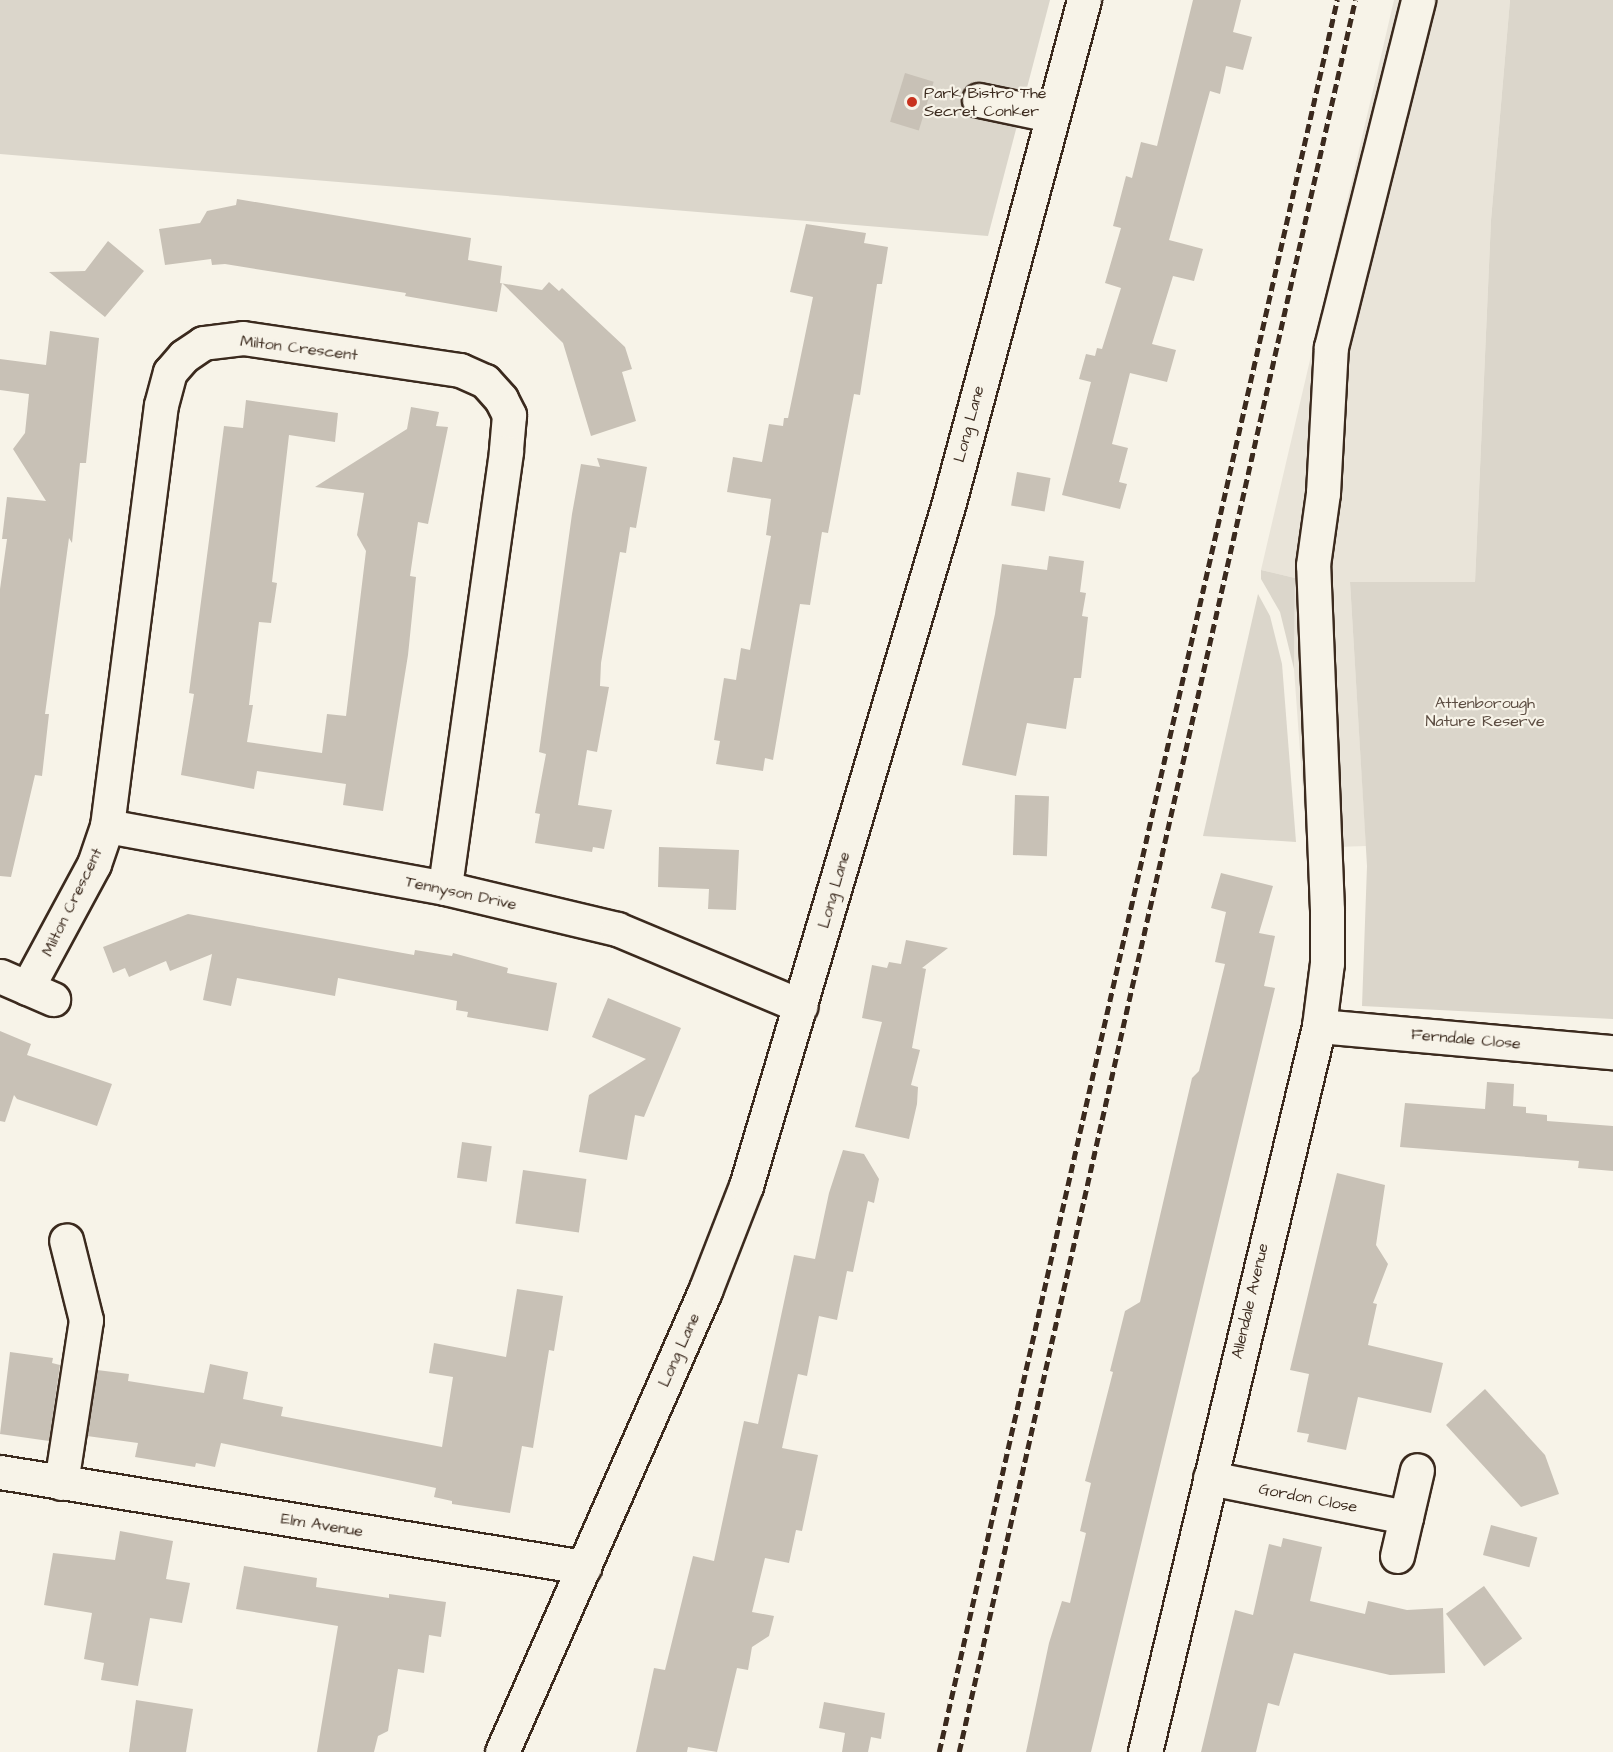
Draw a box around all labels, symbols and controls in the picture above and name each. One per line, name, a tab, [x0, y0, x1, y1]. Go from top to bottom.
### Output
place label: Park Bistro The Secret Conker	[924, 83, 1046, 121]
marker: Park Bistro The Secret Conker	[905, 95, 919, 109]
street label: Milton Crescent	[239, 331, 359, 365]
street label: Long Lane	[950, 384, 988, 464]
park label: Attenborough Nature Reserve	[1425, 693, 1545, 731]
street label: Milton Crescent	[37, 845, 107, 959]
street label: Long Lane	[814, 850, 854, 930]
street label: Tennyson Drive	[404, 872, 518, 914]
street label: Ferndale Close	[1410, 1025, 1522, 1053]
street label: Allendale Avenue	[1227, 1241, 1273, 1361]
street label: Long Lane	[654, 1310, 704, 1390]
street label: Gordon Close	[1257, 1479, 1359, 1517]
street label: Elm Avenue	[280, 1509, 364, 1541]

